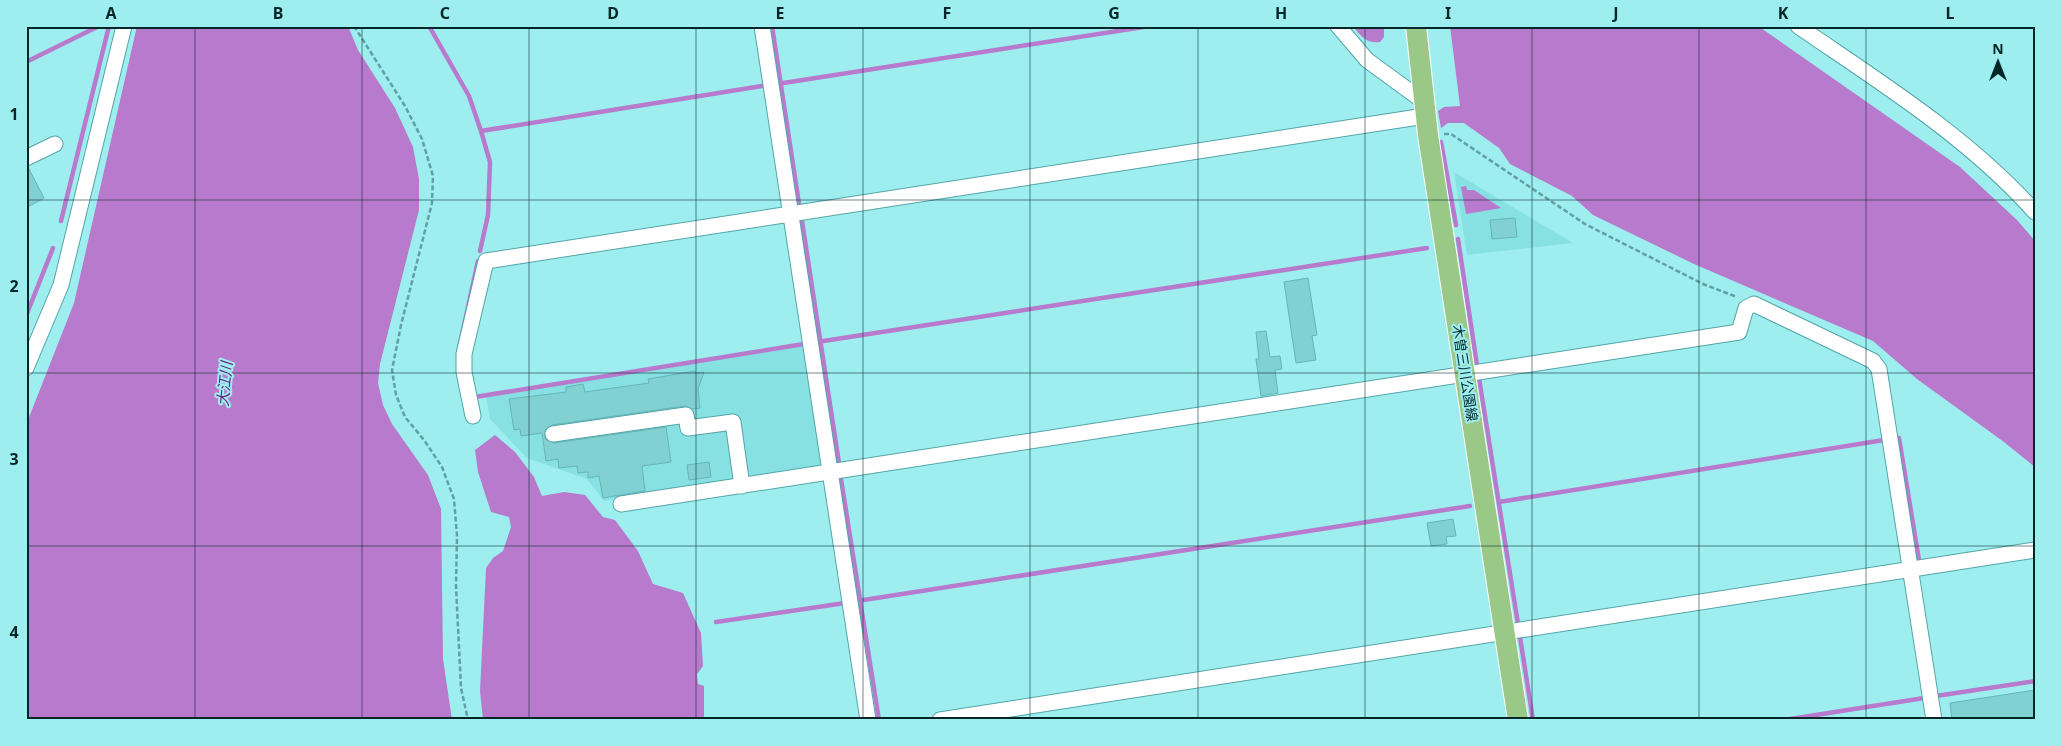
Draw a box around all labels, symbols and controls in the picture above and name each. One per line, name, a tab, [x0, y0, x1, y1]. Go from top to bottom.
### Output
text: A	[105, 2, 117, 24]
text: B	[273, 2, 283, 24]
text: C	[440, 2, 450, 24]
text: D	[607, 2, 619, 24]
text: E	[776, 2, 785, 24]
text: F	[943, 2, 951, 24]
text: G	[1108, 2, 1120, 24]
text: H	[1275, 2, 1287, 24]
text: I	[1445, 2, 1451, 24]
text: J	[1611, 2, 1619, 24]
text: K	[1778, 2, 1789, 24]
text: L	[1946, 2, 1955, 24]
north arrow	[1974, 38, 2024, 88]
text: N	[1992, 39, 2004, 58]
text: 1	[9, 103, 19, 125]
text: 2	[9, 275, 19, 297]
street label: 木曽三川公園線	[1448, 323, 1483, 423]
water label: 大江川	[212, 359, 236, 407]
text: 3	[9, 448, 19, 470]
text: 4	[9, 621, 19, 643]

